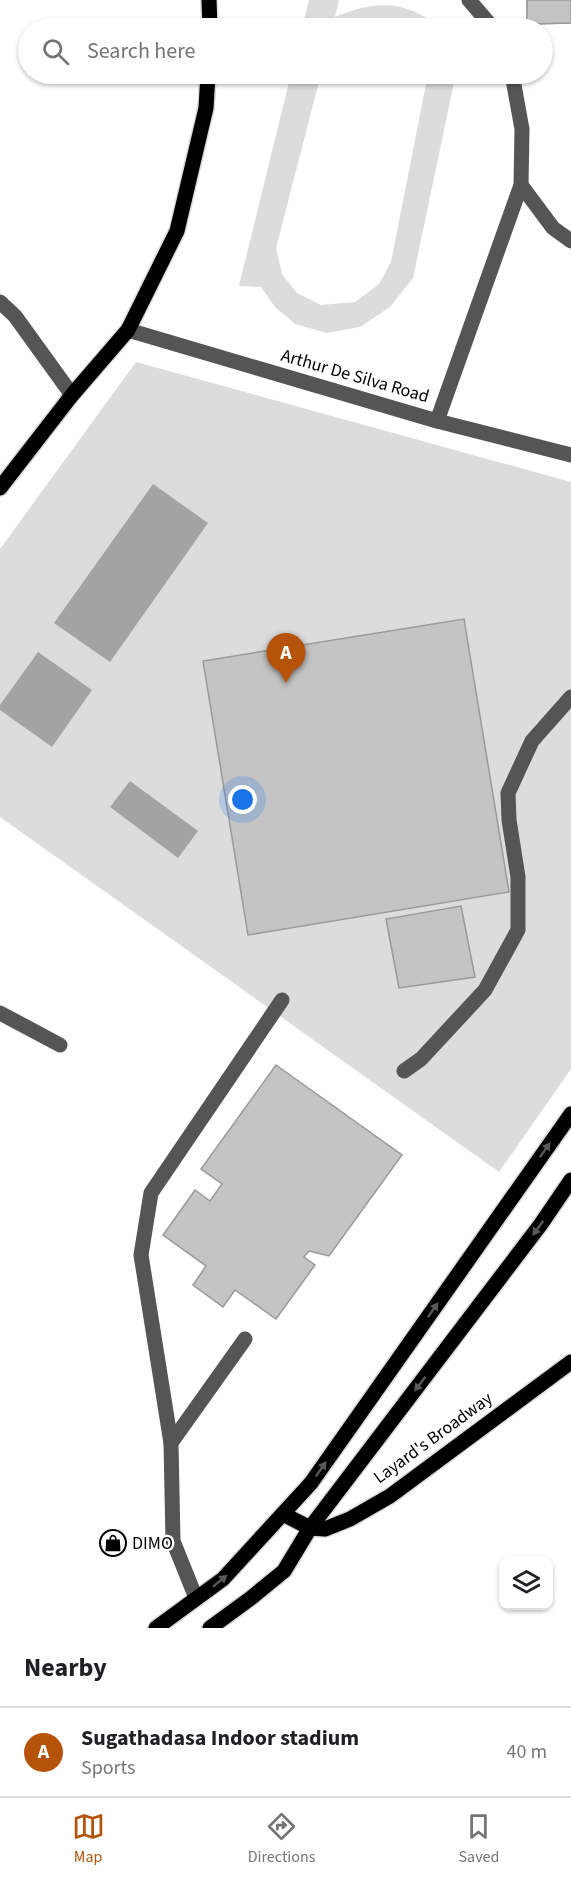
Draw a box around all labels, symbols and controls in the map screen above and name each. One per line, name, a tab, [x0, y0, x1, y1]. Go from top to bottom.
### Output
search box	[18, 18, 553, 84]
icon: search	[39, 35, 72, 68]
text: Search here	[87, 35, 195, 67]
street label: Arthur De Silva Road	[278, 343, 432, 409]
pin: A	[266, 634, 306, 683]
your location	[228, 785, 257, 814]
one-way arrow	[539, 1143, 551, 1159]
one-way arrow	[532, 1221, 544, 1236]
one-way arrow	[427, 1302, 439, 1318]
one-way arrow	[414, 1375, 426, 1391]
street label: Layard's Broadway	[368, 1386, 498, 1490]
one-way arrow	[315, 1462, 327, 1478]
shop icon: DIMO	[98, 1528, 128, 1558]
place label: DIMO	[132, 1531, 173, 1556]
map controls	[499, 1556, 553, 1610]
button: layers	[499, 1556, 553, 1610]
one-way arrow	[212, 1574, 228, 1587]
text: Nearby	[24, 1649, 107, 1686]
text: Sugathadasa Indoor stadium	[81, 1722, 359, 1754]
text: A	[38, 1738, 49, 1766]
text: 40 m	[507, 1738, 547, 1766]
text: Sports	[81, 1754, 136, 1782]
tab: Map	[72, 1810, 105, 1868]
tab: Directions	[248, 1810, 315, 1868]
tab: Saved	[459, 1810, 499, 1868]

